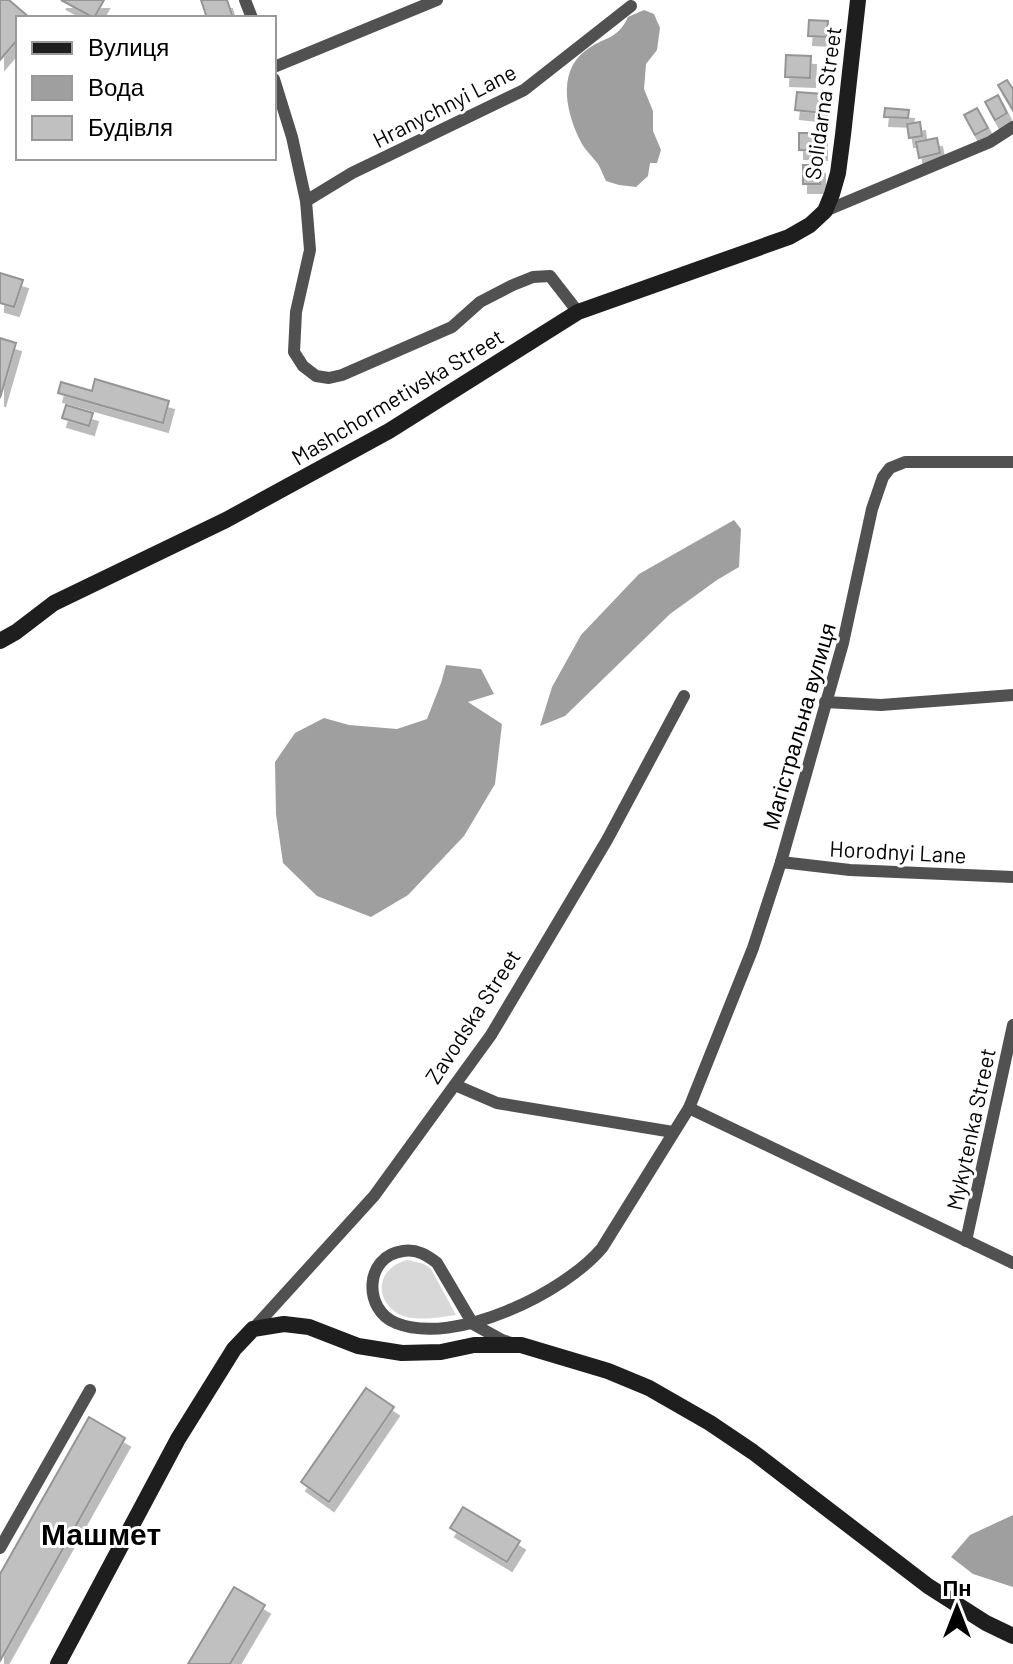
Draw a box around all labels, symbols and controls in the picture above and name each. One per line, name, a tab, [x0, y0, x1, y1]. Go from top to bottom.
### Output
legend	[16, 16, 276, 160]
street label: Solidarna Street	[798, 25, 846, 181]
text: Вулиця	[88, 32, 169, 61]
street label: Hranychnyi Lane	[368, 58, 520, 152]
text: Вода	[88, 72, 145, 101]
text: Будівля	[88, 112, 173, 141]
street label: Mashchormetivska Street	[286, 322, 508, 470]
street label: Магістральна вулиця	[756, 620, 841, 833]
street label: Horodnyi Lane	[829, 834, 967, 868]
street label: Zavodska Street	[419, 944, 525, 1088]
street label: Mykytenka Street	[940, 1046, 1000, 1212]
district label: Машмет	[41, 1515, 161, 1551]
north arrow	[917, 1568, 997, 1648]
text: Пн	[942, 1574, 972, 1600]

